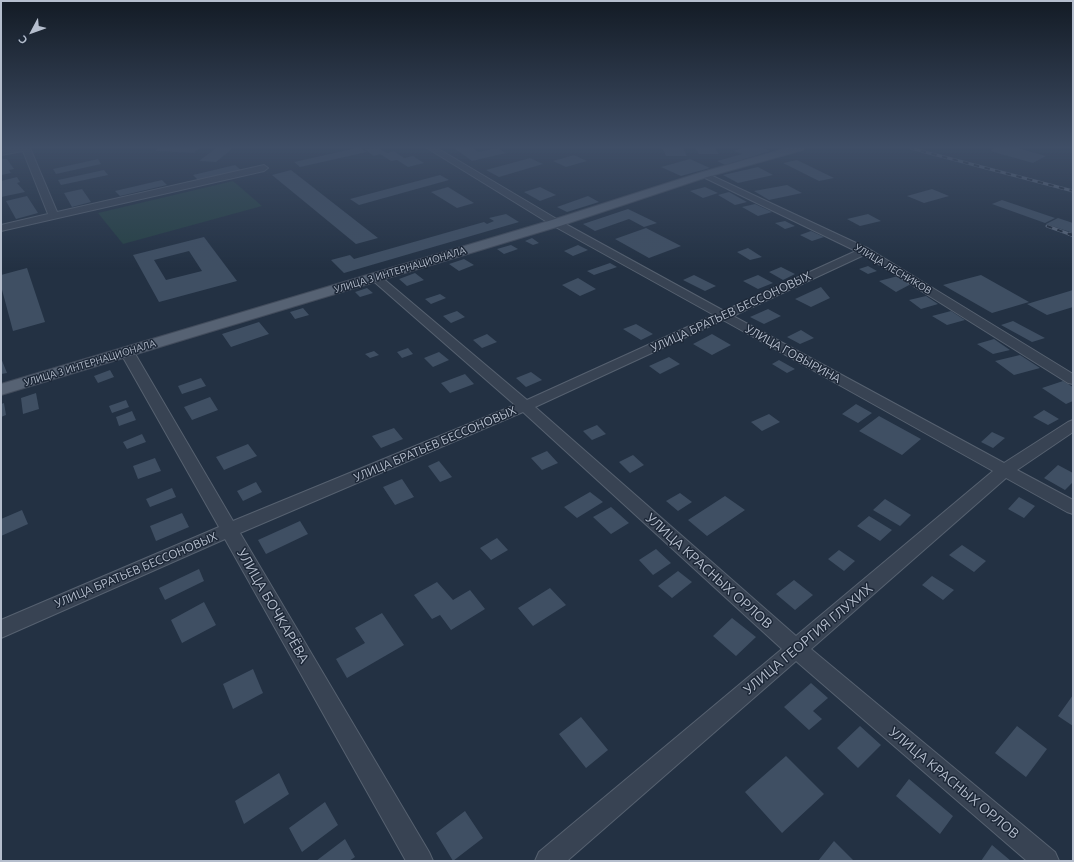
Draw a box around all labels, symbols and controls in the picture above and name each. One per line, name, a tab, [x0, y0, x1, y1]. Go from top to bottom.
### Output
north arrow	[12, 12, 52, 52]
text: С	[16, 33, 30, 46]
street label: УЛИЦА ЛЕСНИКОВ	[852, 241, 934, 297]
street label: УЛИЦА 3 ИНТЕРНАЦИОНАЛА	[333, 244, 467, 296]
street label: УЛИЦА БРАТЬЕВ БЕССОНОВЫХ	[649, 268, 813, 356]
street label: УЛИЦА ГОВЫРИНА	[743, 322, 843, 386]
street label: УЛИЦА 3 ИНТЕРНАЦИОНАЛА	[23, 337, 157, 389]
street label: УЛИЦА БРАТЬЕВ БЕССОНОВЫХ	[352, 403, 518, 485]
street label: УЛИЦА КРАСНЫХ ОРЛОВ	[642, 510, 776, 632]
street label: УЛИЦА БРАТЬЕВ БЕССОНОВЫХ	[53, 529, 219, 611]
street label: УЛИЦА БОЧКАРЁВА	[233, 546, 313, 666]
street label: УЛИЦА ГЕОРГИЯ ГЛУХИХ	[740, 580, 876, 698]
street label: УЛИЦА КРАСНЫХ ОРЛОВ	[886, 724, 1022, 842]

